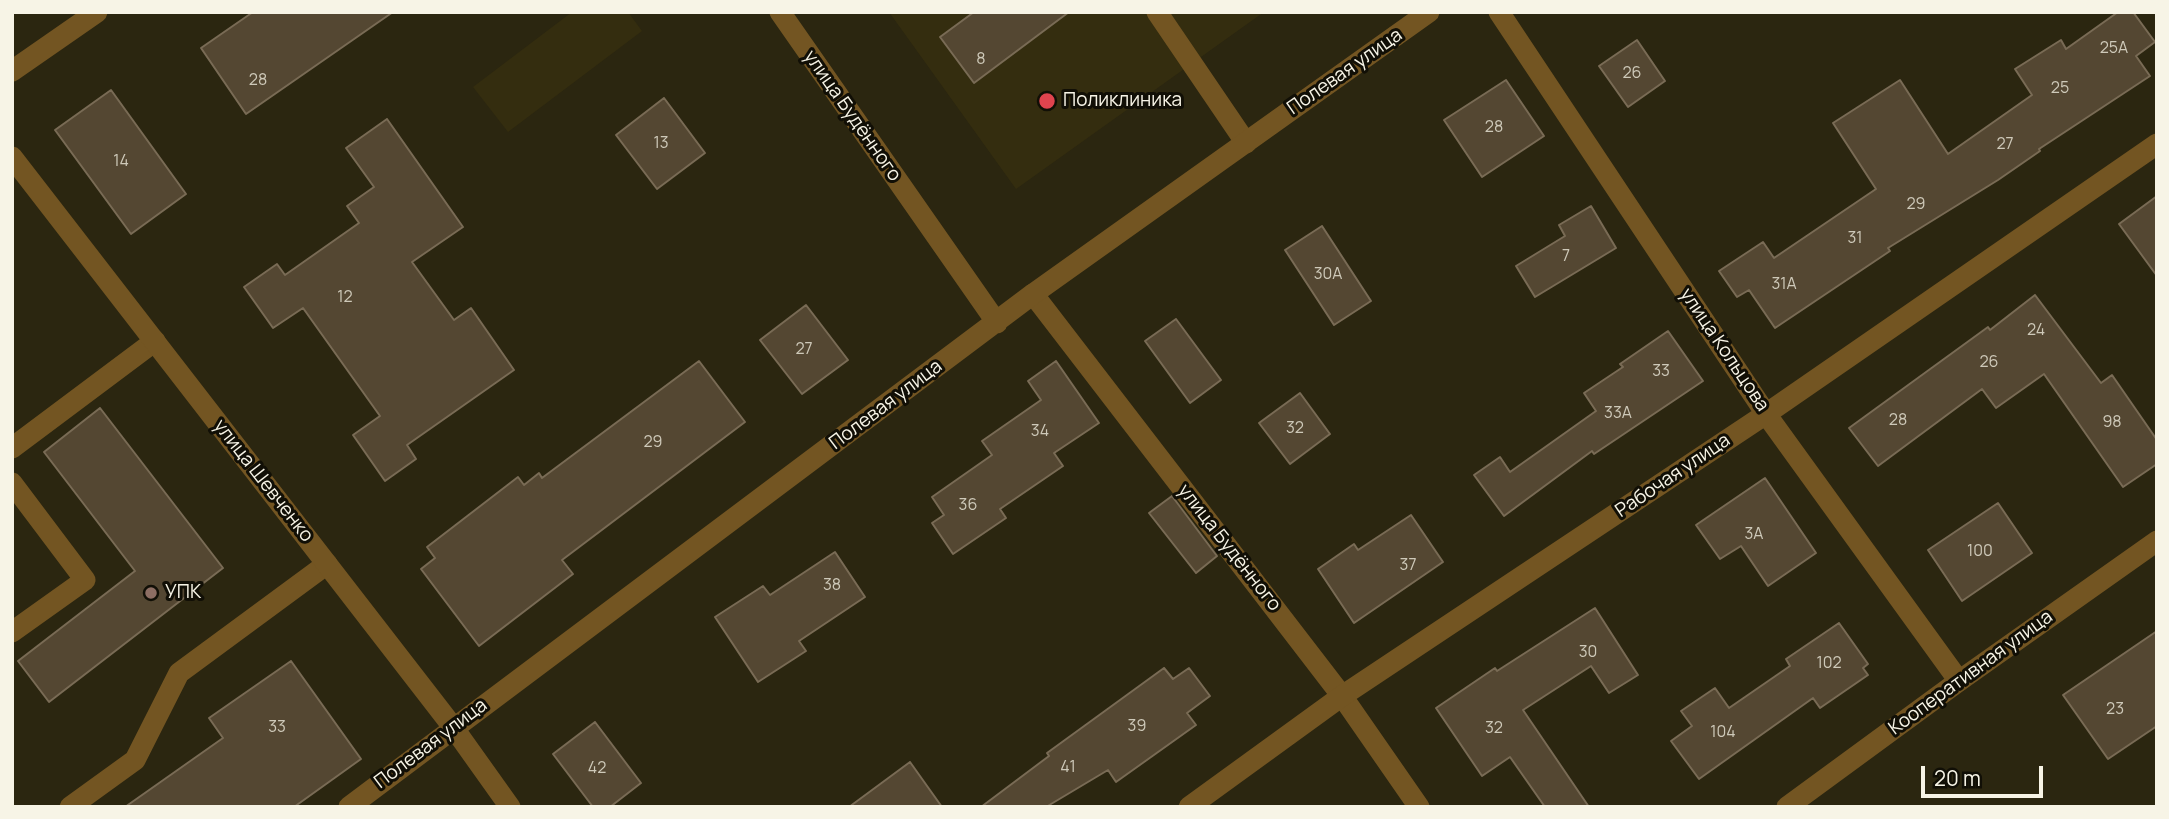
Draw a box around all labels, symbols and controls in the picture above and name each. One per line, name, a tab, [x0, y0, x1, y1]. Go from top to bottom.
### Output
street label: Полевая улица	[1283, 24, 1407, 120]
house number: 25А	[2100, 39, 2128, 59]
street label: улица Будённого	[798, 46, 906, 186]
house number: 8	[976, 50, 986, 70]
house number: 26	[1622, 64, 1642, 84]
house number: 28	[249, 71, 267, 91]
house number: 25	[2051, 79, 2069, 99]
place label: Поликлиника	[1063, 90, 1182, 112]
marker: Поликлиника	[1037, 91, 1057, 111]
house number: 28	[1485, 118, 1503, 138]
house number: 13	[653, 134, 669, 154]
house number: 27	[1996, 135, 2014, 155]
house number: 14	[113, 152, 129, 172]
house number: 29	[1906, 195, 1926, 215]
house number: 31	[1847, 229, 1863, 249]
house number: 7	[1562, 247, 1570, 267]
house number: 30А	[1314, 265, 1342, 285]
house number: 31А	[1771, 275, 1797, 295]
street label: улица Кольцова	[1674, 284, 1774, 416]
house number: 12	[337, 288, 353, 308]
house number: 24	[2027, 321, 2045, 341]
house number: 27	[795, 340, 813, 360]
house number: 26	[1979, 353, 1999, 373]
street label: Полевая улица	[825, 355, 947, 455]
house number: 33	[1652, 362, 1670, 382]
house number: 33А	[1604, 404, 1632, 424]
house number: 28	[1889, 411, 1907, 431]
house number: 98	[2102, 413, 2122, 433]
street label: улица Шевченко	[208, 415, 318, 547]
house number: 32	[1286, 419, 1304, 439]
house number: 34	[1031, 422, 1049, 442]
street label: Рабочая улица	[1611, 429, 1735, 523]
house number: 29	[643, 433, 663, 453]
street label: улица Будённого	[1172, 480, 1286, 616]
house number: 36	[959, 496, 977, 516]
house number: 3А	[1745, 525, 1763, 545]
house number: 100	[1967, 542, 1993, 562]
house number: 37	[1400, 556, 1416, 576]
house number: 38	[823, 576, 841, 596]
place label: УПК	[165, 582, 201, 604]
marker: УПК	[143, 585, 159, 601]
street label: Кооперативная улица	[1885, 606, 2057, 740]
house number: 30	[1579, 643, 1597, 663]
house number: 102	[1816, 654, 1842, 674]
street label: Полевая улица	[370, 694, 492, 794]
house number: 23	[2106, 700, 2124, 720]
house number: 39	[1128, 717, 1146, 737]
house number: 33	[268, 718, 286, 738]
house number: 32	[1485, 719, 1503, 739]
house number: 104	[1710, 723, 1736, 743]
scale bar	[1924, 752, 2046, 796]
house number: 41	[1060, 758, 1076, 778]
house number: 42	[588, 759, 606, 779]
text: 20 m	[1934, 764, 1981, 792]

